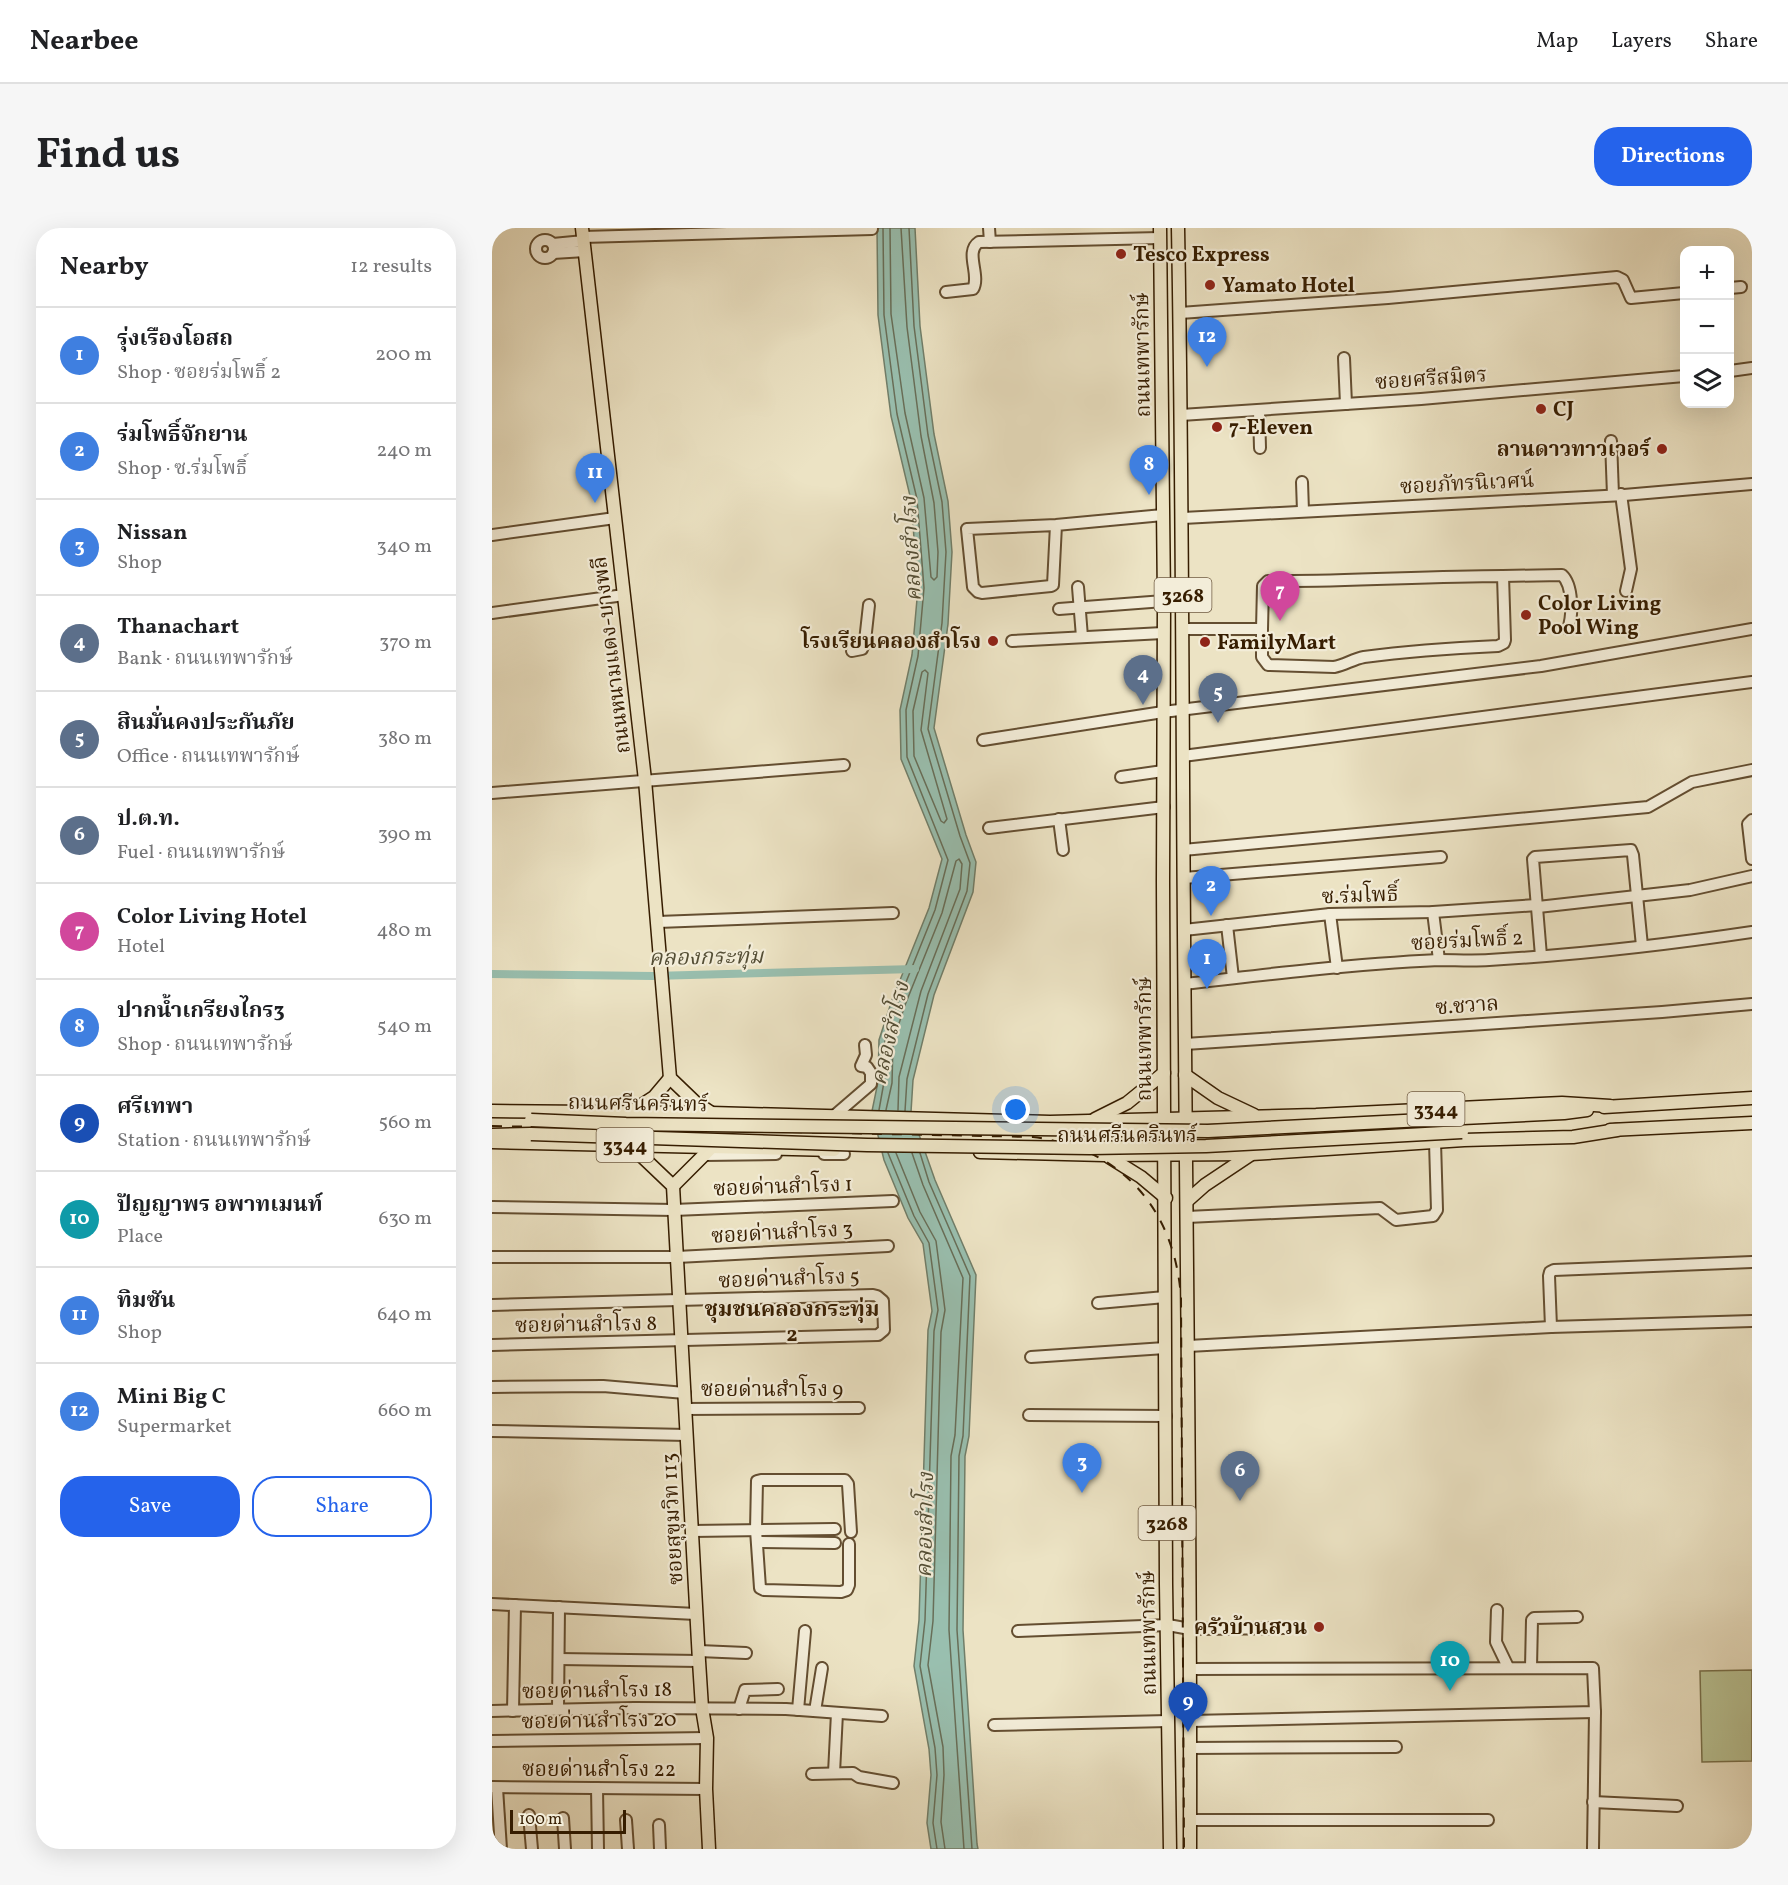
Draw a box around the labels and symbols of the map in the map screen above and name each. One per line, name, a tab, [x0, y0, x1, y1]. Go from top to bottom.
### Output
place label: Tesco Express	[1133, 241, 1270, 270]
marker: Tesco Express	[1114, 247, 1128, 261]
place label: Yamato Hotel	[1222, 272, 1355, 301]
marker: Yamato Hotel	[1203, 278, 1217, 292]
street label: ถนนเทพารักษ์	[1128, 292, 1159, 418]
pin: 12	[1188, 318, 1226, 367]
street label: ซอยศรีสมิตร	[1374, 361, 1488, 398]
place label: CJ	[1553, 396, 1574, 425]
marker: CJ	[1534, 402, 1548, 416]
place label: 7-Eleven	[1229, 414, 1313, 443]
marker: 7-Eleven	[1210, 420, 1224, 434]
place label: ลานดาวทาวเวอร์	[1497, 436, 1652, 465]
marker: ลานดาวทาวเวอร์	[1655, 442, 1669, 456]
pin: 8	[1130, 446, 1168, 495]
pin: 11	[576, 454, 614, 503]
street label: ซอยภัทรนิเวศน์	[1399, 466, 1535, 502]
water label: คลองสำโรง	[892, 494, 931, 602]
street label: ถนนหนามแดง-บางพลี	[586, 554, 639, 755]
pin: 7	[1260, 572, 1300, 621]
road number: 3268	[1154, 578, 1212, 612]
place label: Color Living Pool Wing	[1538, 590, 1661, 643]
marker: Color Living Pool Wing	[1519, 608, 1533, 622]
place label: โรงเรียนคลองสำโรง	[800, 626, 981, 657]
place label: FamilyMart	[1217, 629, 1336, 658]
marker: โรงเรียนคลองสำโรง	[986, 634, 1000, 648]
marker: FamilyMart	[1198, 635, 1212, 649]
pin: 4	[1124, 656, 1162, 705]
pin: 5	[1198, 674, 1238, 723]
pin: 2	[1192, 866, 1230, 916]
street label: ซ.ร่มโพธิ์	[1321, 878, 1401, 912]
street label: ซอยร่มโพธิ์ 2	[1410, 922, 1524, 959]
pin: 1	[1188, 940, 1226, 989]
water label: คลองกระทุ่ม	[649, 942, 765, 975]
street label: ถนนเทพารักษ์	[1131, 976, 1160, 1101]
water label: คลองสำโรง	[863, 977, 919, 1088]
street label: ซ.ชวาล	[1434, 990, 1500, 1023]
street label: ถนนศรีนครินทร์	[568, 1089, 709, 1120]
road number: 3344	[1408, 1092, 1464, 1126]
your location	[1001, 1095, 1030, 1124]
street label: ถนนศรีนครินทร์	[1057, 1122, 1198, 1151]
road number: 3344	[596, 1128, 654, 1162]
street label: ซอยด่านสำโรง 1	[713, 1169, 853, 1204]
street label: ซอยด่านสำโรง 3	[710, 1213, 854, 1252]
street label: ซอยด่านสำโรง 5	[718, 1261, 860, 1296]
district label: ชุมชนคลองกระทุ่ม 2	[705, 1295, 879, 1351]
street label: ซอยด่านสำโรง 8	[515, 1308, 657, 1341]
street label: ซอยด่านสำโรง 9	[701, 1374, 843, 1405]
pin: 3	[1062, 1444, 1102, 1493]
street label: ซอยสุขุมวิท 113	[656, 1452, 691, 1585]
pin: 6	[1220, 1452, 1260, 1501]
water label: คลองสำโรง	[908, 1471, 943, 1578]
road number: 3268	[1138, 1506, 1196, 1540]
street label: ถนนเทพารักษ์	[1134, 1570, 1165, 1696]
place label: ครัวบ้านสวน	[1194, 1614, 1307, 1643]
marker: ครัวบ้านสวน	[1312, 1620, 1326, 1634]
pin: 10	[1430, 1642, 1470, 1691]
street label: ซอยด่านสำโรง 18	[522, 1674, 672, 1707]
pin: 9	[1168, 1682, 1208, 1732]
street label: ซอยด่านสำโรง 20	[521, 1704, 677, 1737]
street label: ซอยด่านสำโรง 22	[522, 1754, 676, 1785]
scale bar	[510, 1807, 626, 1834]

